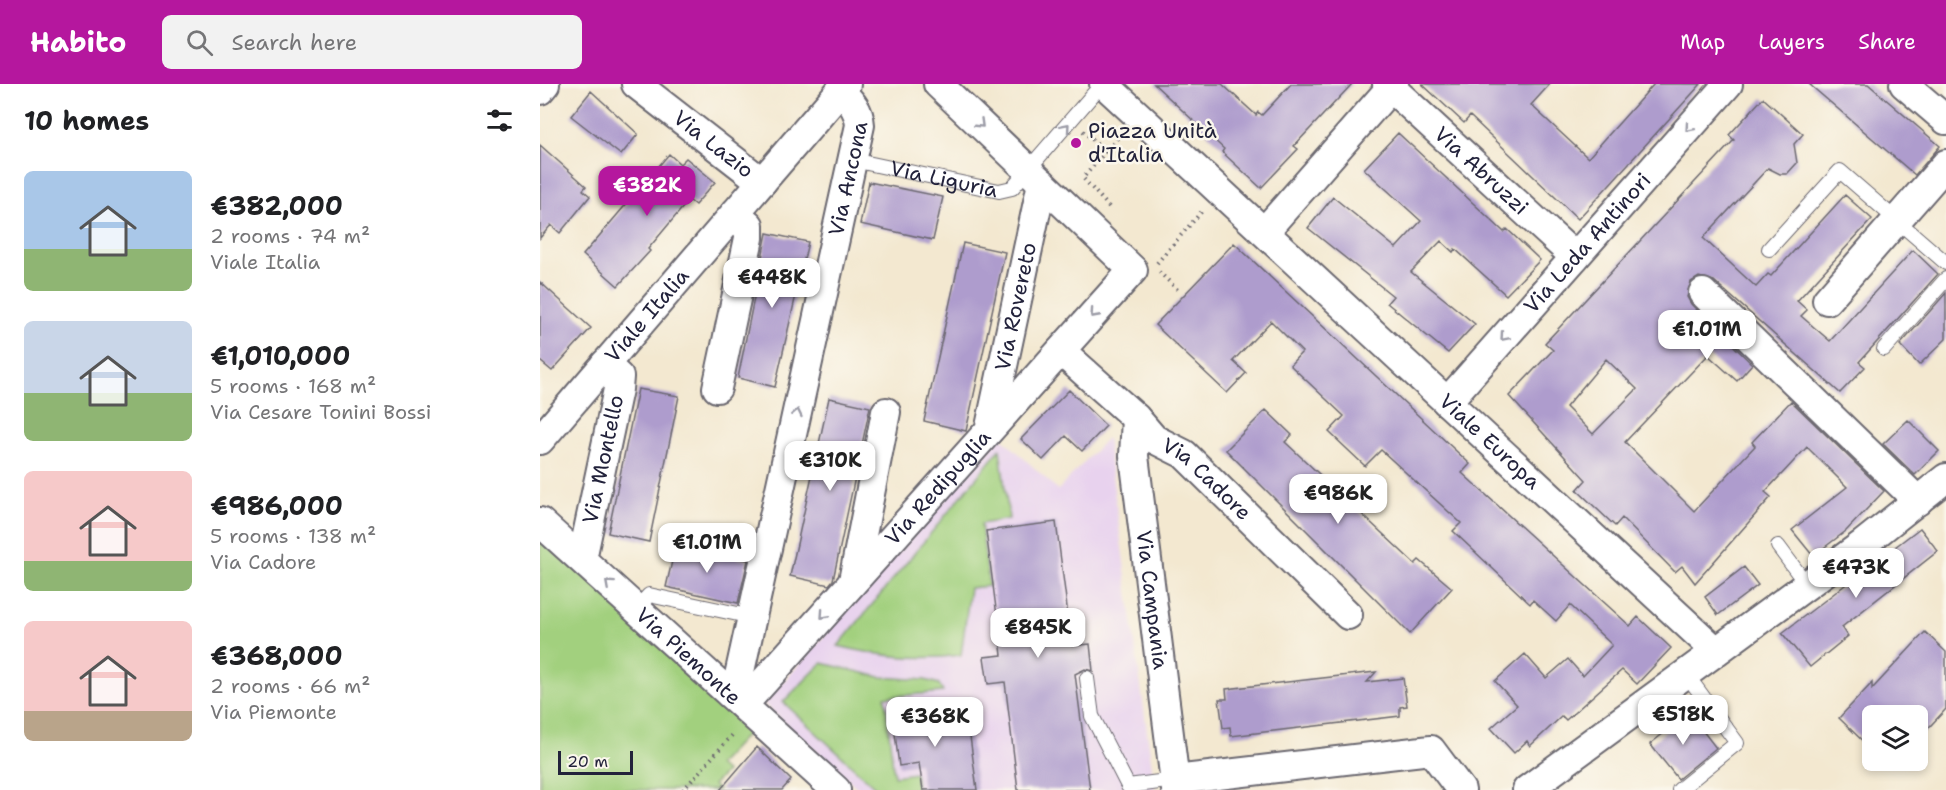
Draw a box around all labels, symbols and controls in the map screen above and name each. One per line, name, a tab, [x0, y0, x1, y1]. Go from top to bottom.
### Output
search box	[162, 15, 582, 69]
text: Habito	[30, 23, 126, 61]
icon: search	[183, 26, 216, 59]
text: Search here	[231, 28, 357, 57]
text: Map	[1680, 28, 1725, 56]
text: Layers	[1758, 28, 1825, 56]
text: Share	[1858, 28, 1916, 56]
text: 10 homes	[24, 103, 149, 138]
icon: filters	[483, 104, 516, 137]
street label: Via Lazio	[667, 104, 759, 184]
one-way arrow	[973, 117, 984, 128]
place label: Piazza Unità d'Italia	[1088, 117, 1217, 169]
street label: Via Ancona	[822, 118, 874, 238]
street label: Via Abruzzi	[1428, 120, 1534, 221]
one-way arrow	[1685, 121, 1696, 132]
one-way arrow	[1058, 123, 1069, 134]
marker: Piazza Unità d'Italia	[1069, 136, 1083, 150]
street label: Via Liguria	[888, 154, 1000, 204]
pin: €382K	[605, 166, 689, 217]
street label: Via Leda Antinori	[1518, 167, 1657, 320]
text: €382K	[612, 172, 682, 198]
text: €382,000	[210, 188, 343, 223]
icon: home	[72, 195, 144, 267]
text: 2 rooms · 74 m²	[210, 223, 370, 249]
street label: Via Rovereto	[988, 240, 1043, 373]
text: Viale Italia	[210, 249, 320, 275]
pin: €448K	[730, 258, 814, 309]
street label: Viale Italia	[599, 263, 695, 369]
text: €448K	[737, 264, 807, 290]
one-way arrow	[1090, 307, 1101, 317]
pin: €1.01M	[1658, 310, 1756, 361]
text: €1.01M	[1672, 316, 1742, 342]
one-way arrow	[1501, 330, 1512, 341]
text: €1,010,000	[210, 338, 350, 373]
icon: home	[72, 345, 144, 417]
text: 5 rooms · 168 m²	[210, 373, 376, 399]
street label: Viale Europa	[1433, 387, 1547, 496]
street label: Via Montello	[576, 392, 630, 526]
text: Via Cesare Tonini Bossi	[210, 399, 431, 425]
one-way arrow	[790, 409, 803, 419]
street label: Via Redipuglia	[879, 424, 997, 551]
street label: Via Cadore	[1157, 431, 1257, 526]
pin: €310K	[788, 441, 872, 492]
text: €310K	[798, 447, 862, 473]
pin: €986K	[1296, 474, 1380, 525]
text: €986K	[1303, 480, 1373, 506]
text: €986,000	[210, 488, 343, 523]
icon: home	[72, 495, 144, 567]
text: 5 rooms · 138 m²	[210, 523, 376, 549]
pin: €1.01M	[658, 523, 756, 574]
text: €1.01M	[672, 529, 742, 555]
street label: Via Campania	[1129, 529, 1175, 671]
pin: €473K	[1814, 548, 1898, 599]
text: Via Cadore	[210, 549, 316, 575]
text: €473K	[1822, 554, 1890, 580]
one-way arrow	[605, 580, 615, 591]
street label: Via Piemonte	[629, 601, 747, 711]
one-way arrow	[820, 608, 831, 619]
pin: €845K	[996, 608, 1080, 659]
text: €845K	[1004, 614, 1072, 640]
text: €368,000	[210, 638, 343, 673]
icon: home	[72, 645, 144, 717]
text: 2 rooms · 66 m²	[210, 673, 371, 699]
pin: €518K	[1641, 695, 1725, 746]
pin: €368K	[893, 697, 977, 748]
text: Via Piemonte	[210, 699, 337, 725]
text: €518K	[1652, 701, 1714, 727]
text: €368K	[900, 703, 970, 729]
map controls	[1862, 705, 1928, 771]
button: layers	[1862, 705, 1928, 771]
scale bar	[558, 748, 633, 776]
text: 20 m	[567, 751, 608, 772]

